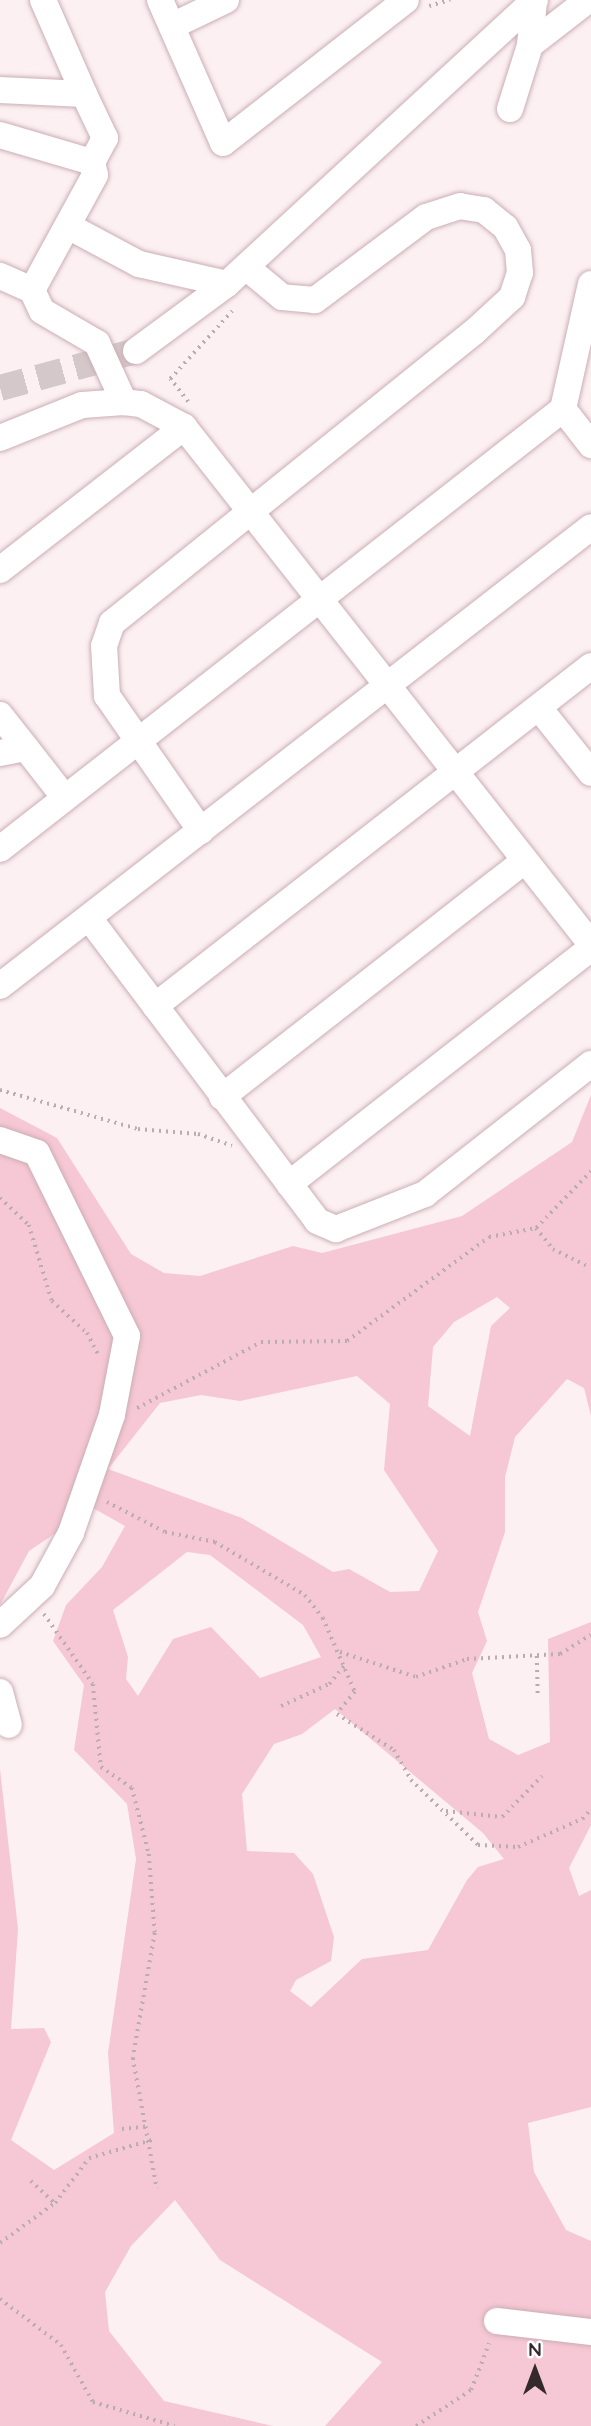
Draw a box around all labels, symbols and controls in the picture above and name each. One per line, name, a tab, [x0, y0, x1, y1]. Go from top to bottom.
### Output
north arrow	[500, 2335, 570, 2405]
text: N	[528, 2337, 542, 2361]

